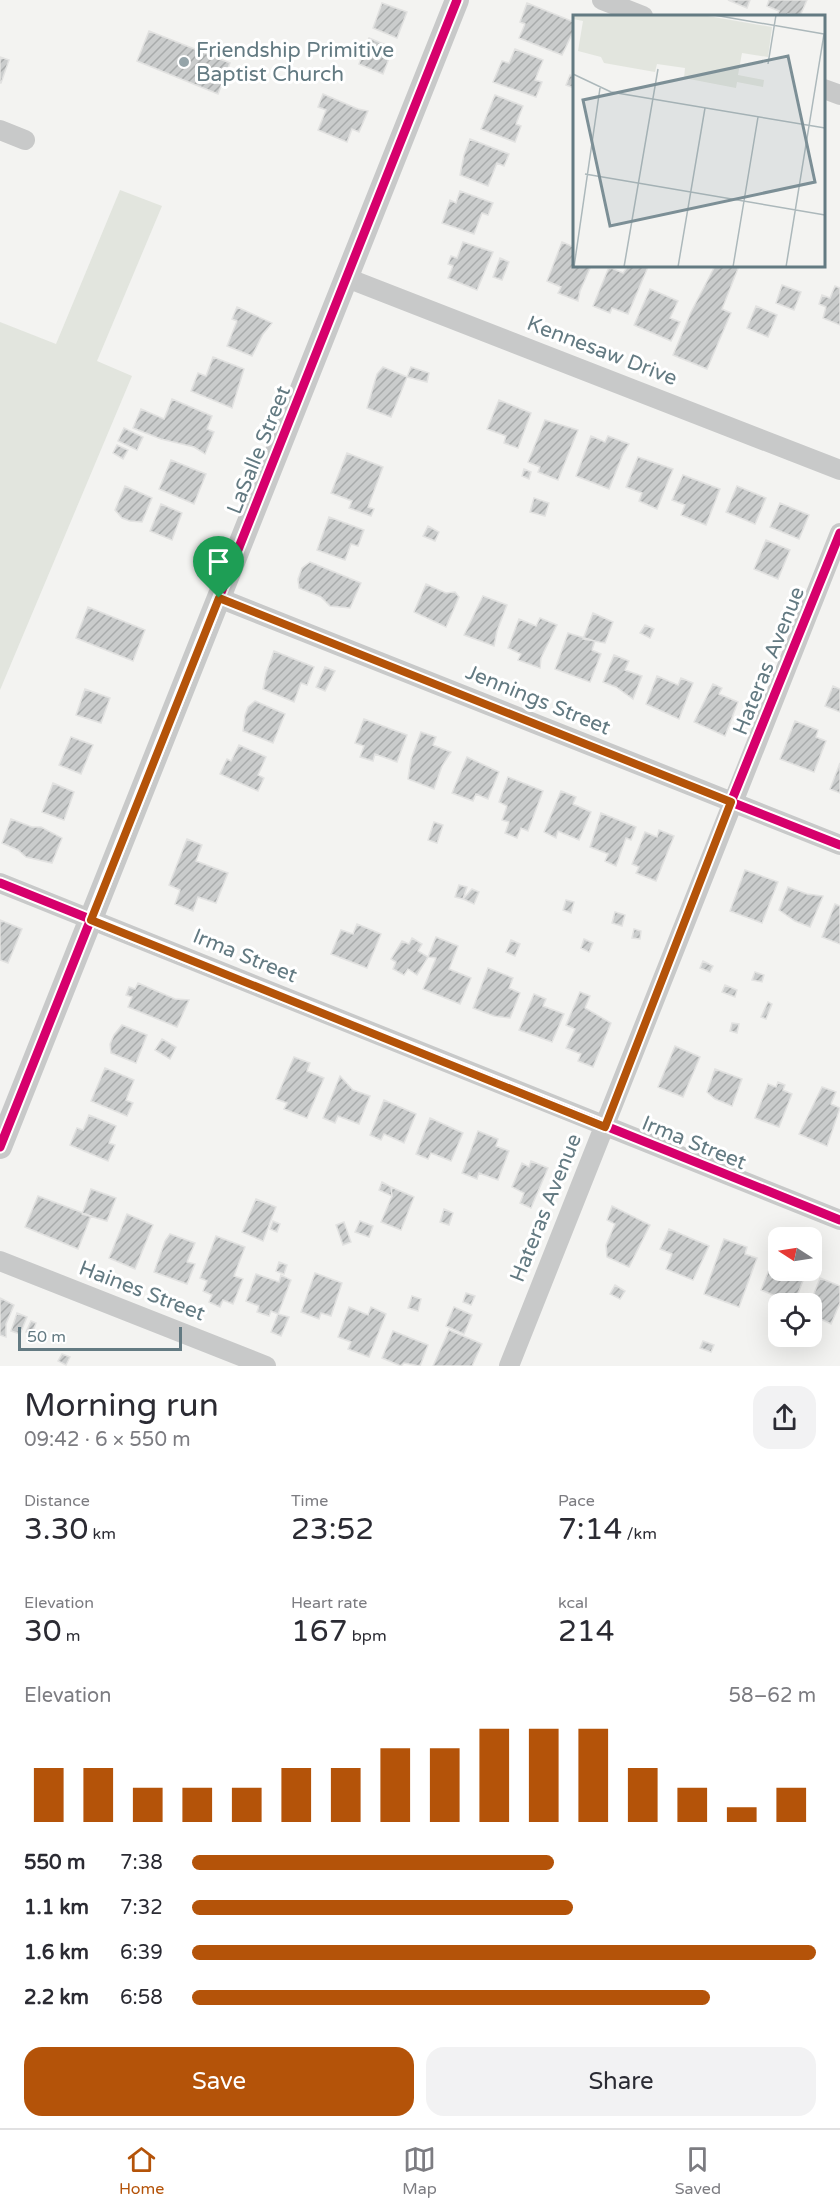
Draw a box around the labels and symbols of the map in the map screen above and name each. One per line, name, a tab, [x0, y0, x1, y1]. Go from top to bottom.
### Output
inset map	[573, 15, 825, 267]
place label: Friendship Primitive Baptist Church	[196, 38, 394, 87]
marker: Friendship Primitive Baptist Church	[177, 55, 191, 69]
street label: Kennesaw Drive	[523, 311, 681, 391]
street label: LaSalle Street	[222, 382, 296, 518]
pin	[193, 536, 244, 598]
street label: Hateras Avenue	[728, 583, 810, 739]
street label: Jennings Street	[462, 660, 614, 740]
street label: Irma Street	[189, 924, 301, 988]
street label: Irma Street	[638, 1111, 750, 1175]
street label: Hateras Avenue	[505, 1130, 587, 1286]
north arrow	[768, 1227, 822, 1281]
street label: Haines Street	[75, 1255, 209, 1327]
scale bar	[18, 1324, 182, 1352]

